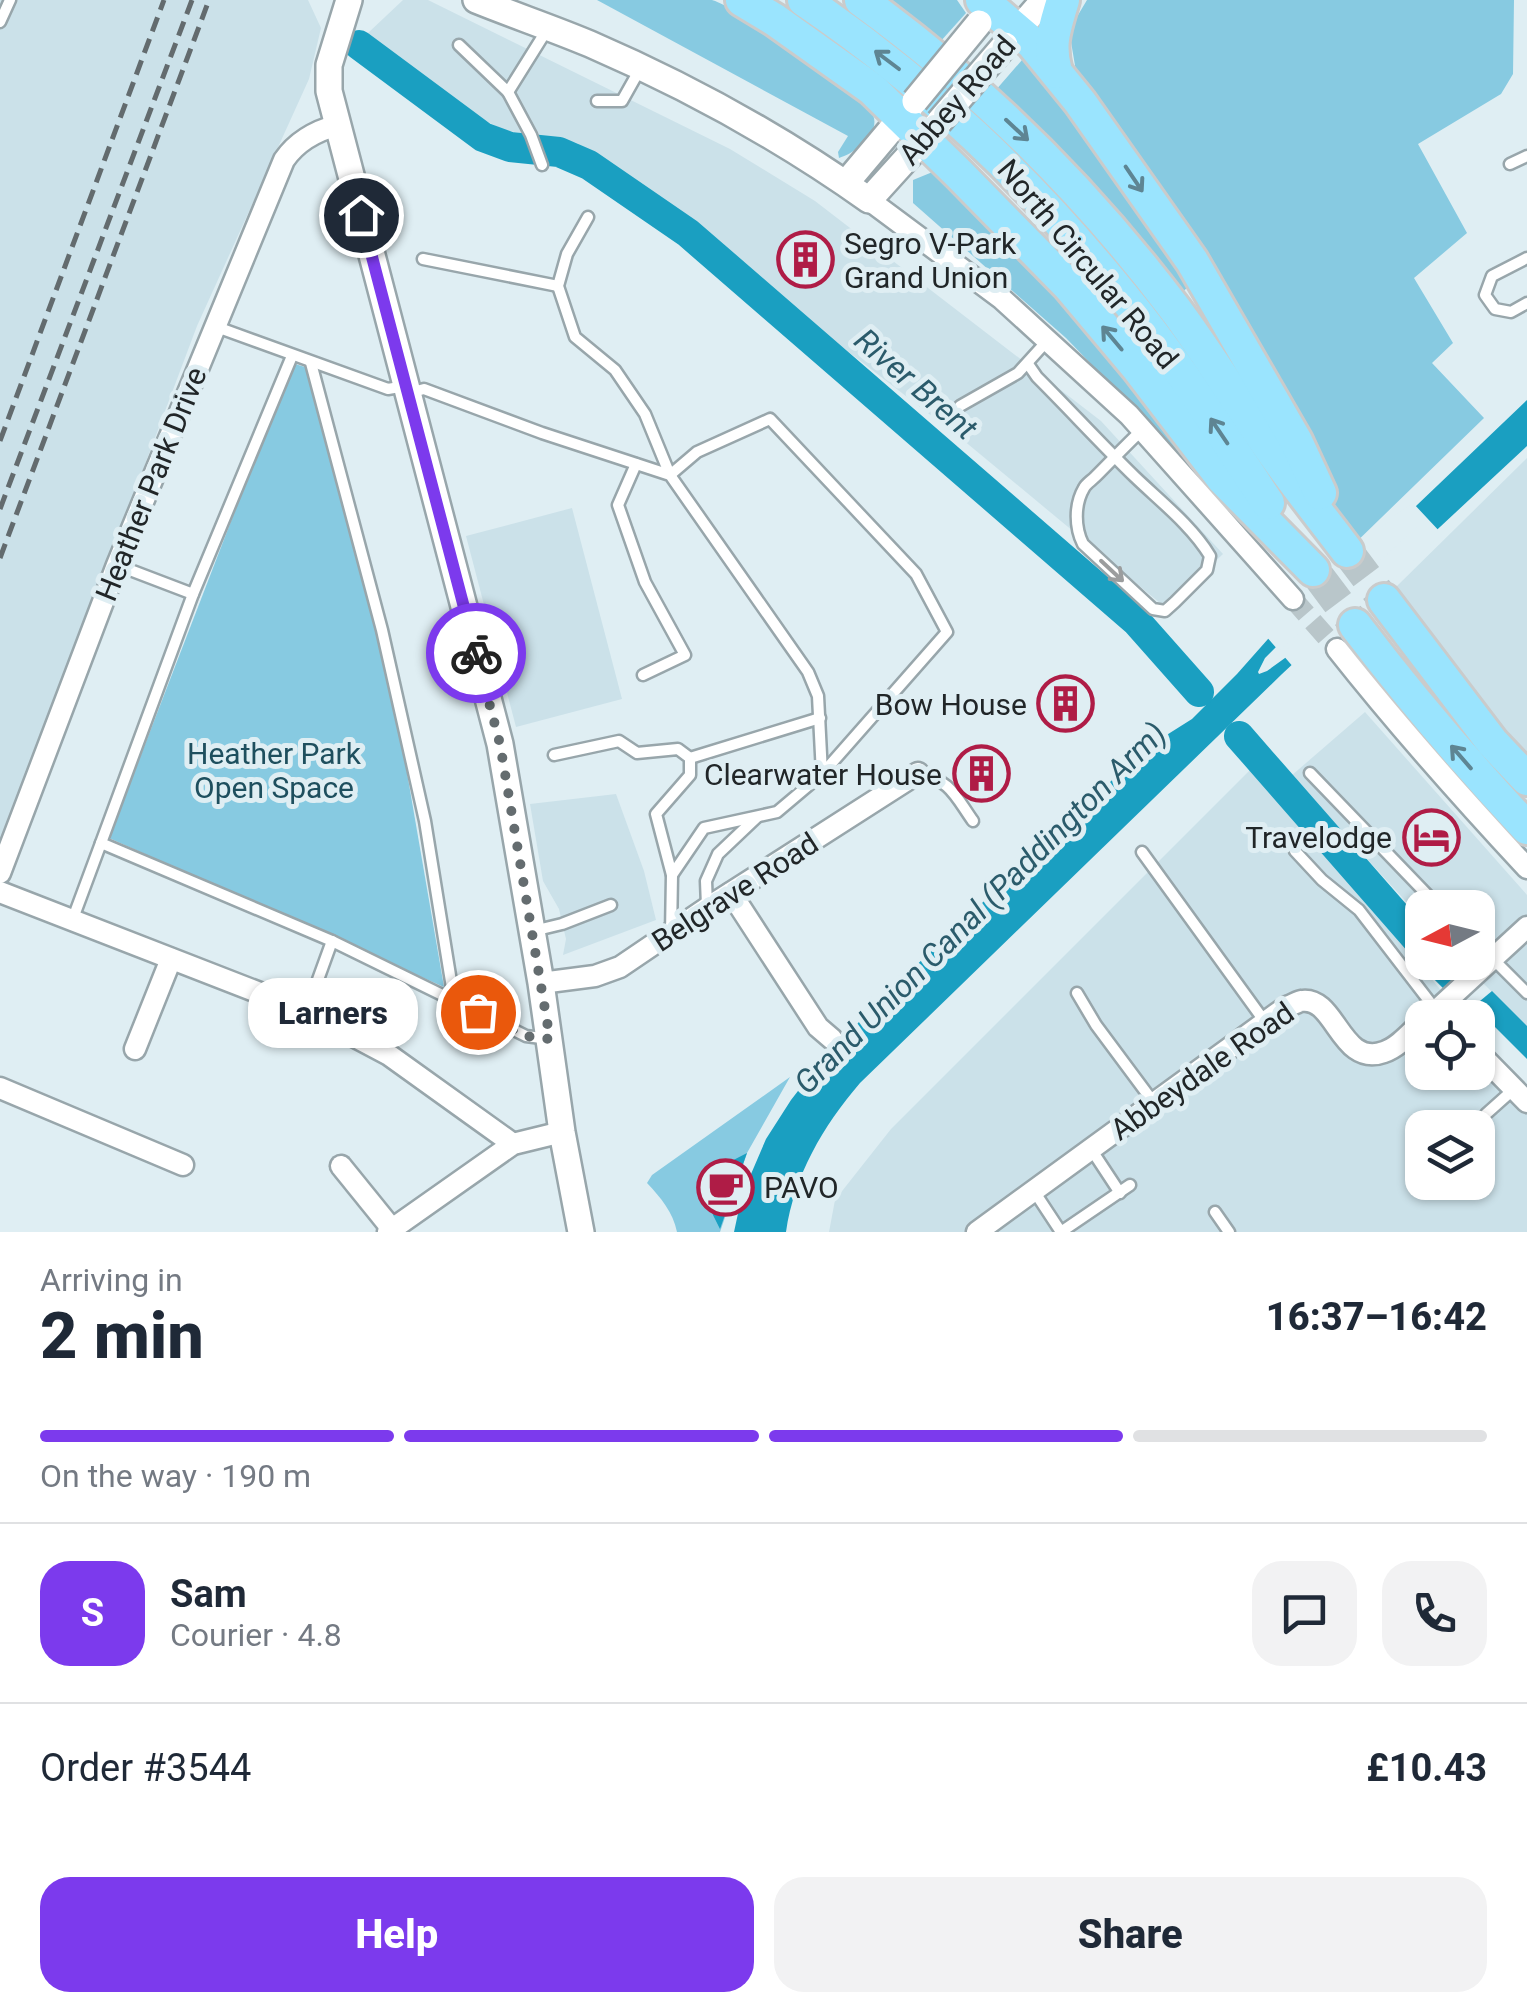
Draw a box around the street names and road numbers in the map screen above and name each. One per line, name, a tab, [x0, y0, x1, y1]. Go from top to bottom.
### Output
street label: Abbey Road	[891, 28, 1023, 172]
street label: North Circular Road	[990, 152, 1186, 376]
street label: Heather Park Drive	[88, 362, 214, 606]
street label: Belgrave Road	[645, 825, 825, 959]
street label: Abbeydale Road	[1104, 995, 1300, 1147]

